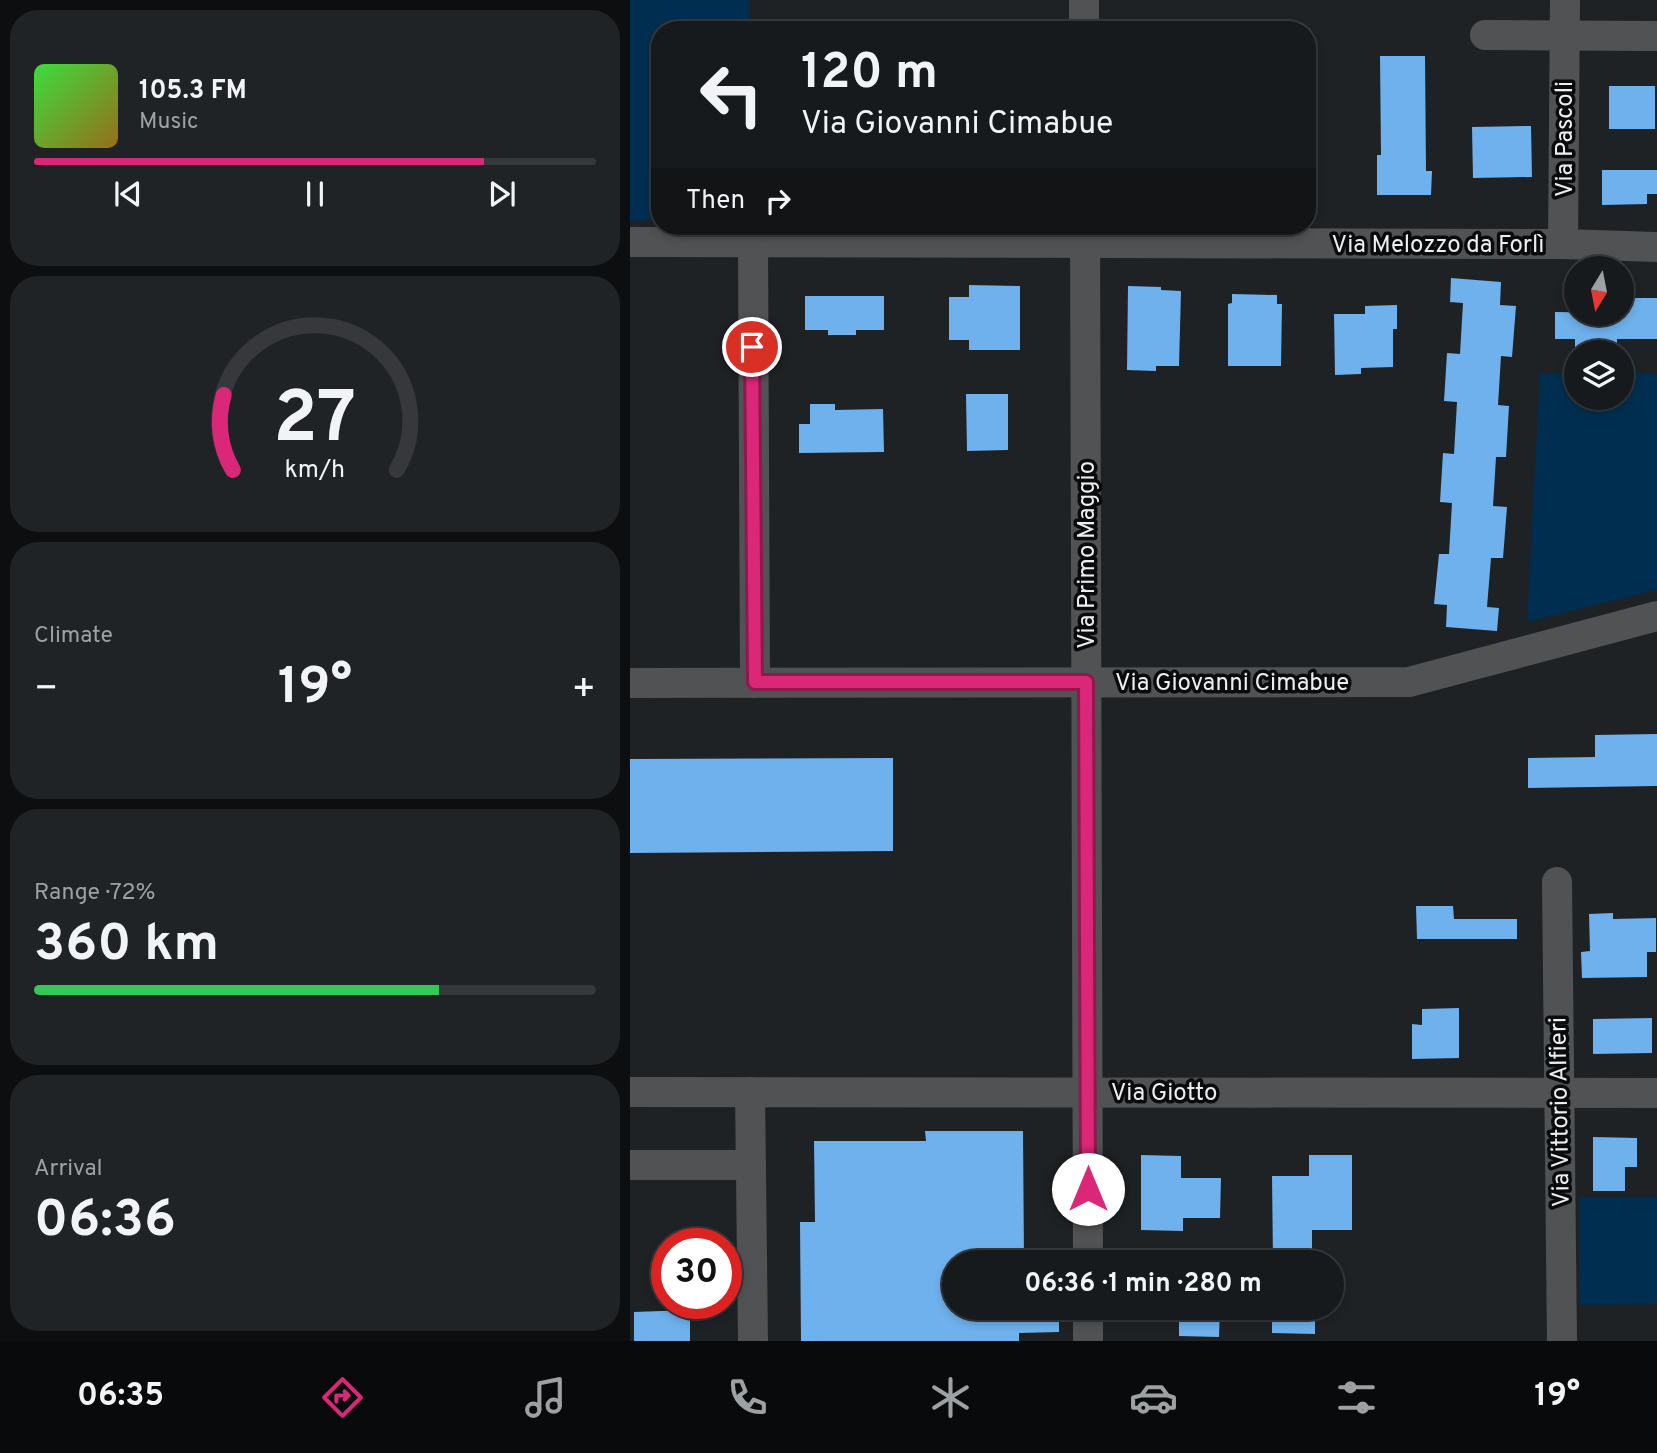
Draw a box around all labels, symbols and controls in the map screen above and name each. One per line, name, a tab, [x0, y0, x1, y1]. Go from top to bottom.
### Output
text: 120 m	[801, 44, 938, 106]
icon: left	[686, 49, 777, 140]
text: 105.3 FM	[139, 75, 247, 108]
street label: Via Pascoli	[1551, 81, 1581, 197]
text: Via Giovanni Cimabue	[801, 105, 1113, 145]
text: Music	[139, 108, 199, 137]
icon: previous	[109, 175, 147, 213]
icon: pause	[296, 175, 334, 213]
icon: next	[483, 175, 521, 213]
icon: right	[759, 182, 797, 220]
text: Then	[686, 185, 745, 218]
street label: Via Melozzo da Forlì	[1332, 231, 1544, 261]
north arrow	[1564, 256, 1634, 326]
map controls	[1564, 256, 1634, 410]
pin	[722, 317, 782, 377]
icon: arrive	[733, 328, 771, 366]
button: layers	[1564, 340, 1634, 410]
text: 27	[274, 377, 356, 469]
text: km/h	[285, 455, 345, 487]
street label: Via Primo Maggio	[1073, 461, 1103, 649]
text: Climate	[34, 622, 113, 651]
text: 19°	[278, 656, 352, 722]
text: −	[34, 666, 59, 715]
text: +	[571, 666, 596, 715]
street label: Via Giovanni Cimabue	[1115, 669, 1349, 699]
text: Range · 72%	[34, 879, 156, 908]
text: 360 km	[34, 913, 219, 979]
street label: Via Vittorio Alfieri	[1544, 1017, 1578, 1207]
street label: Via Giotto	[1111, 1079, 1217, 1109]
position arrow	[1051, 1152, 1125, 1226]
text: Arrival	[34, 1155, 103, 1184]
text: 06:36	[34, 1189, 176, 1255]
speed limit sign: 30	[651, 1228, 742, 1319]
text: 06:36 · 1 min · 280 m	[1024, 1268, 1262, 1301]
icon: directions	[318, 1373, 367, 1422]
icon: music	[521, 1373, 570, 1422]
icon: phone	[723, 1373, 772, 1422]
icon: climate	[926, 1373, 975, 1422]
icon: car	[1129, 1373, 1178, 1422]
icon: filters	[1332, 1373, 1381, 1422]
text: 06:35	[77, 1377, 164, 1417]
text: 19°	[1534, 1377, 1580, 1417]

